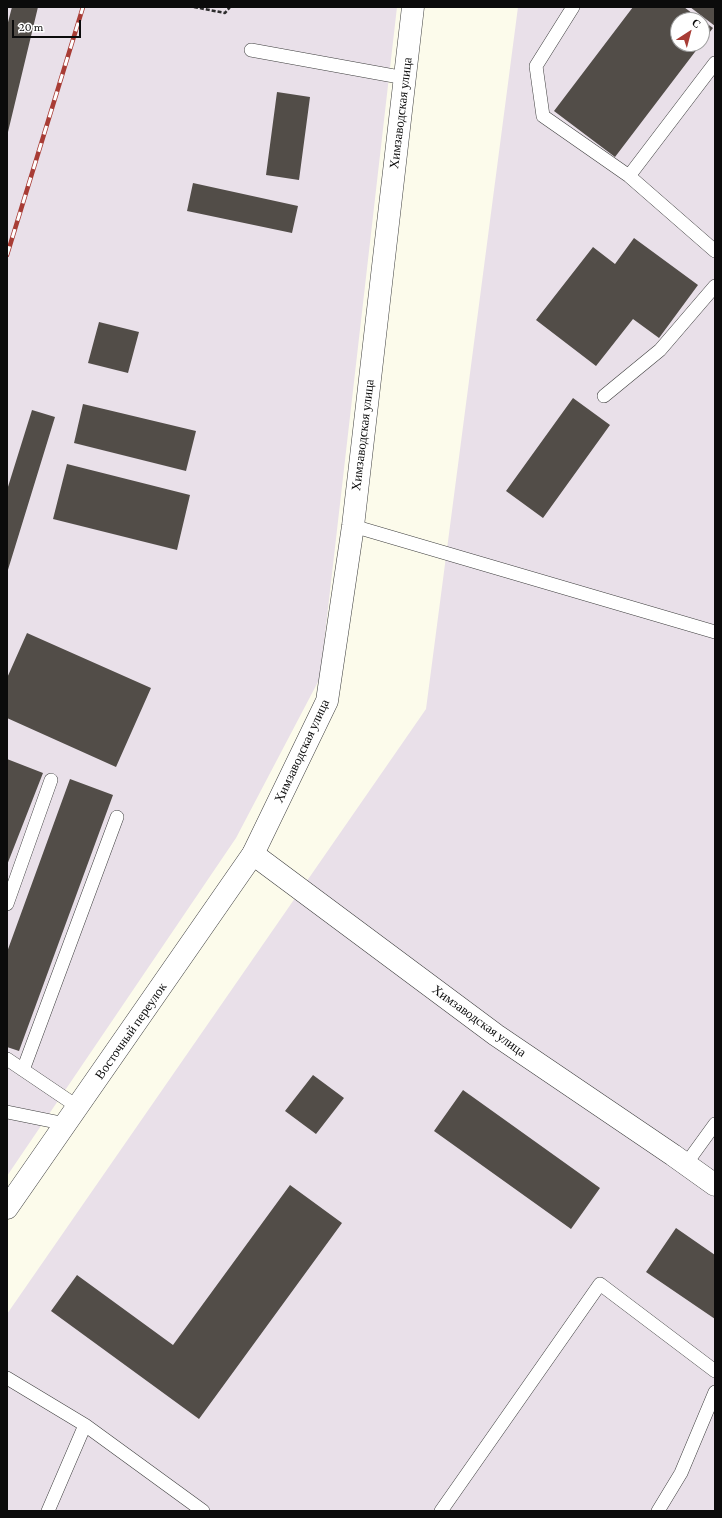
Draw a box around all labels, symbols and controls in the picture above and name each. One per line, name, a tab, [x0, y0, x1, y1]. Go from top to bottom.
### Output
scale bar	[14, 12, 83, 38]
north arrow	[670, 12, 710, 52]
text: С	[690, 16, 703, 30]
text: 20 m	[19, 20, 43, 34]
street label: Химзаводская улица	[386, 56, 416, 170]
street label: Химзаводская улица	[348, 378, 378, 492]
street label: Химзаводская улица	[271, 697, 333, 805]
street label: Восточный переулок	[92, 980, 170, 1082]
street label: Химзаводская улица	[429, 982, 529, 1060]

